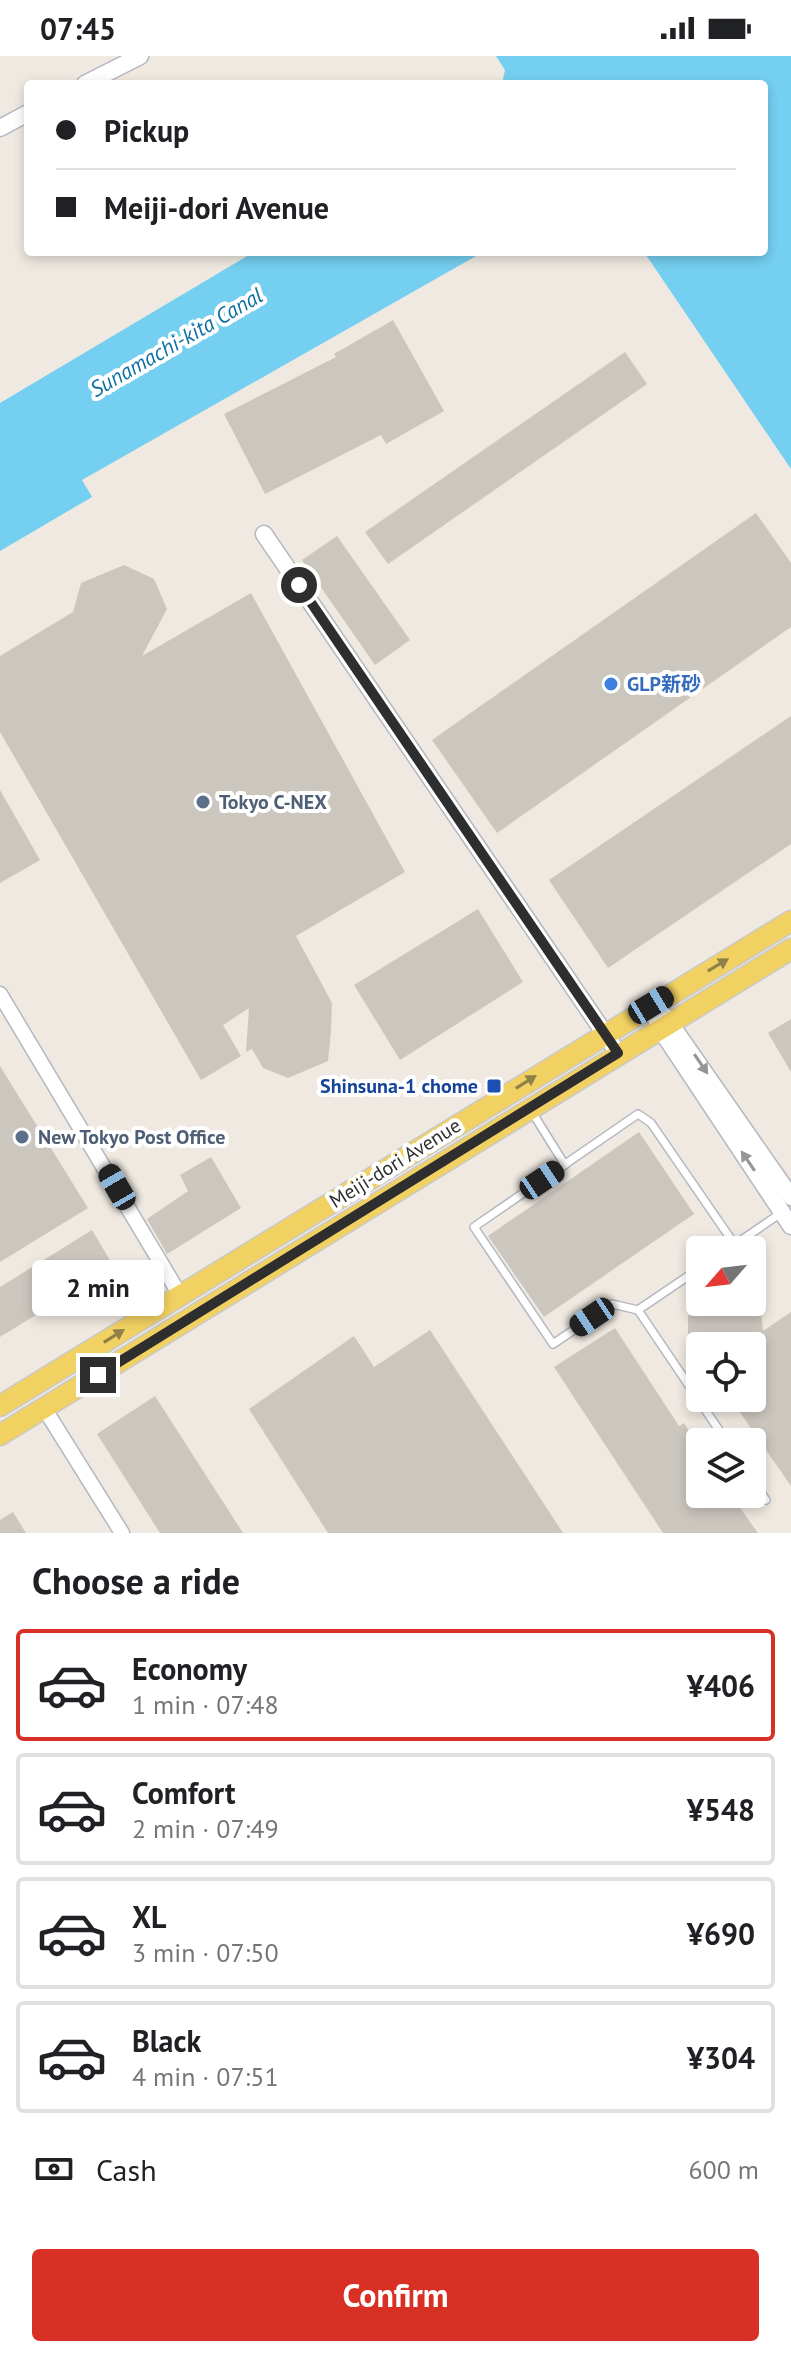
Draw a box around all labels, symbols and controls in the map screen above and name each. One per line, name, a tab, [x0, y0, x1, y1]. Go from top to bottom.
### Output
text: 07:45	[40, 9, 116, 48]
text: Pickup	[104, 111, 189, 150]
text: Meiji-dori Avenue	[104, 188, 329, 227]
water label: Sunamachi-kita Canal	[84, 281, 268, 403]
route start	[281, 567, 317, 603]
place label: GLP新砂	[627, 671, 701, 697]
marker: GLP新砂	[602, 675, 620, 693]
place label: Tokyo C-NEX	[219, 789, 327, 815]
marker: Tokyo C-NEX	[194, 793, 212, 811]
one-way arrow	[707, 958, 729, 972]
car	[624, 982, 678, 1028]
one-way arrow	[693, 1054, 708, 1075]
place label: Shinsuna-1 chome	[320, 1073, 478, 1099]
one-way arrow	[515, 1075, 537, 1089]
marker: Shinsuna-1 chome	[485, 1077, 503, 1095]
street label: Meiji-dori Avenue	[324, 1112, 466, 1214]
place label: New Tokyo Post Office	[38, 1124, 225, 1150]
marker: New Tokyo Post Office	[13, 1128, 31, 1146]
one-way arrow	[740, 1151, 755, 1172]
car	[515, 1157, 569, 1203]
car	[95, 1160, 139, 1214]
north arrow	[686, 1236, 766, 1316]
map controls	[686, 1236, 766, 1508]
callout: 2 min	[32, 1259, 164, 1315]
text: 2 min	[66, 1271, 130, 1304]
car	[565, 1294, 619, 1340]
one-way arrow	[103, 1329, 125, 1343]
button: locate	[686, 1332, 766, 1412]
route end	[80, 1357, 116, 1393]
button: layers	[686, 1428, 766, 1508]
text: Choose a ride	[32, 1557, 240, 1604]
icon: car	[36, 1649, 108, 1721]
text: Economy	[132, 1649, 247, 1688]
text: ¥406	[687, 1666, 755, 1705]
text: 1 min · 07:48	[132, 1688, 279, 1721]
icon: car	[36, 1773, 108, 1845]
text: Comfort	[132, 1773, 235, 1812]
text: ¥548	[687, 1790, 755, 1829]
text: 2 min · 07:49	[132, 1812, 279, 1845]
icon: car	[36, 1897, 108, 1969]
text: XL	[132, 1897, 166, 1936]
text: ¥690	[687, 1914, 755, 1953]
text: 3 min · 07:50	[132, 1936, 279, 1969]
icon: car	[36, 2021, 108, 2093]
text: Black	[132, 2021, 201, 2060]
text: ¥304	[687, 2038, 755, 2077]
text: 4 min · 07:51	[132, 2060, 279, 2093]
icon: cash	[32, 2147, 76, 2191]
text: Cash	[96, 2150, 157, 2189]
text: 600 m	[688, 2153, 759, 2186]
button: Confirm	[32, 2249, 759, 2341]

